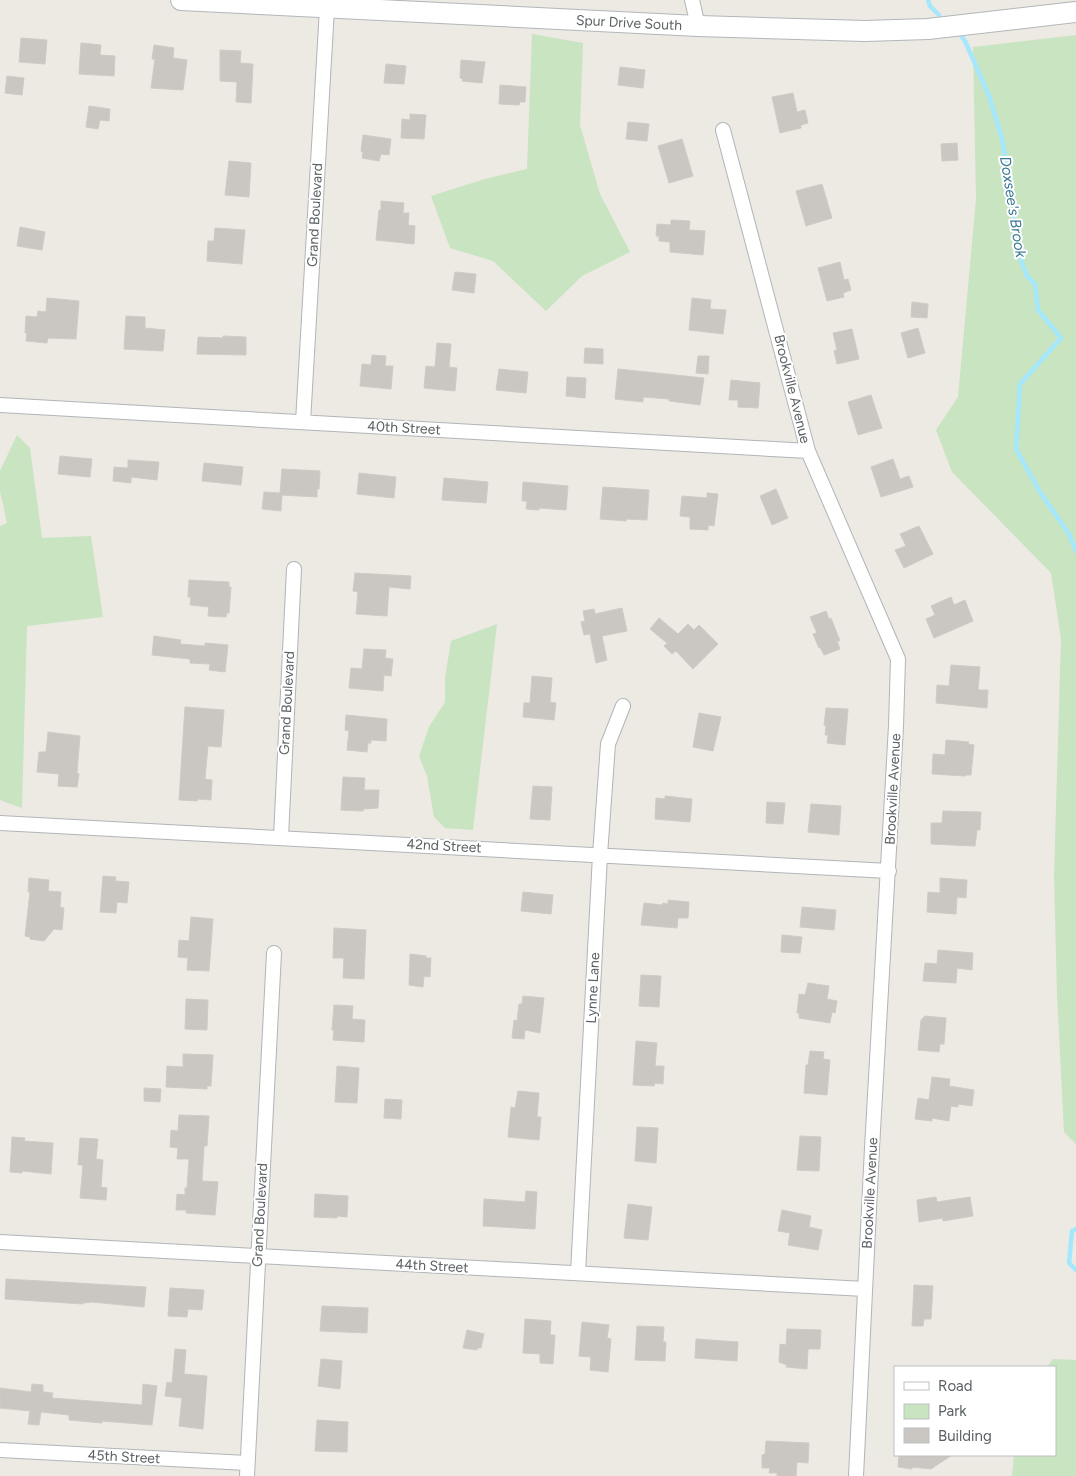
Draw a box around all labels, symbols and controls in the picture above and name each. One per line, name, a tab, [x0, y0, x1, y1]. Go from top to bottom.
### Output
street label: Spur Drive South	[575, 12, 683, 34]
water label: Doxsee's Brook	[996, 155, 1030, 260]
street label: Grand Boulevard	[304, 163, 326, 267]
street label: Brookville Avenue	[770, 333, 814, 445]
street label: 40th Street	[367, 418, 441, 438]
street label: Grand Boulevard	[276, 651, 298, 755]
street label: Brookville Avenue	[882, 733, 904, 845]
street label: 42nd Street	[406, 836, 482, 856]
street label: Lynne Lane	[583, 952, 603, 1024]
street label: Brookville Avenue	[859, 1137, 881, 1249]
street label: Grand Boulevard	[249, 1163, 271, 1267]
street label: 44th Street	[395, 1256, 469, 1276]
legend	[894, 1366, 1056, 1456]
text: Road	[938, 1377, 973, 1395]
text: Park	[938, 1402, 967, 1420]
text: Building	[938, 1427, 992, 1445]
street label: 45th Street	[87, 1447, 161, 1467]

